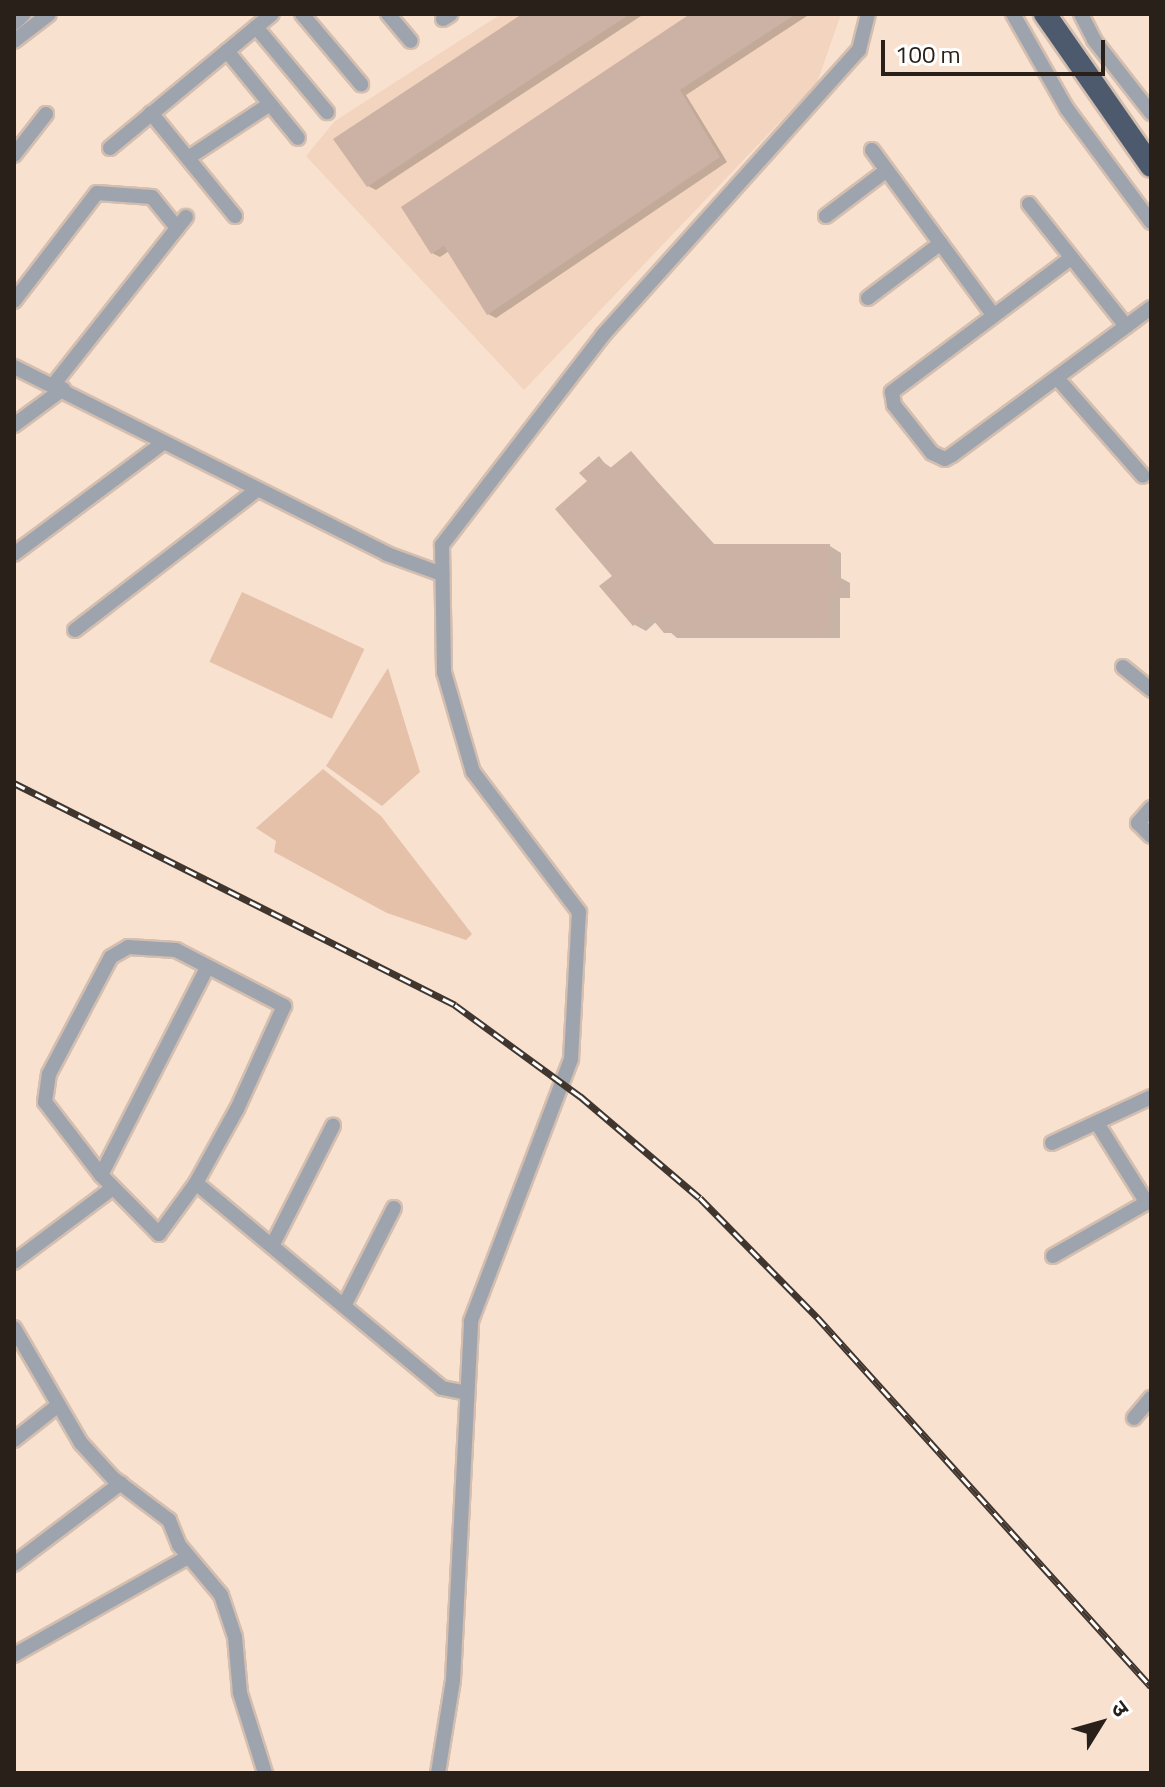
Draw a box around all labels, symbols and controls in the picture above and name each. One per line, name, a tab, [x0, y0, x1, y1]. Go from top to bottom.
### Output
scale bar	[885, 24, 1109, 74]
text: 100 m	[895, 36, 961, 72]
north arrow	[1061, 1683, 1141, 1763]
text: उ	[1103, 1693, 1138, 1724]

